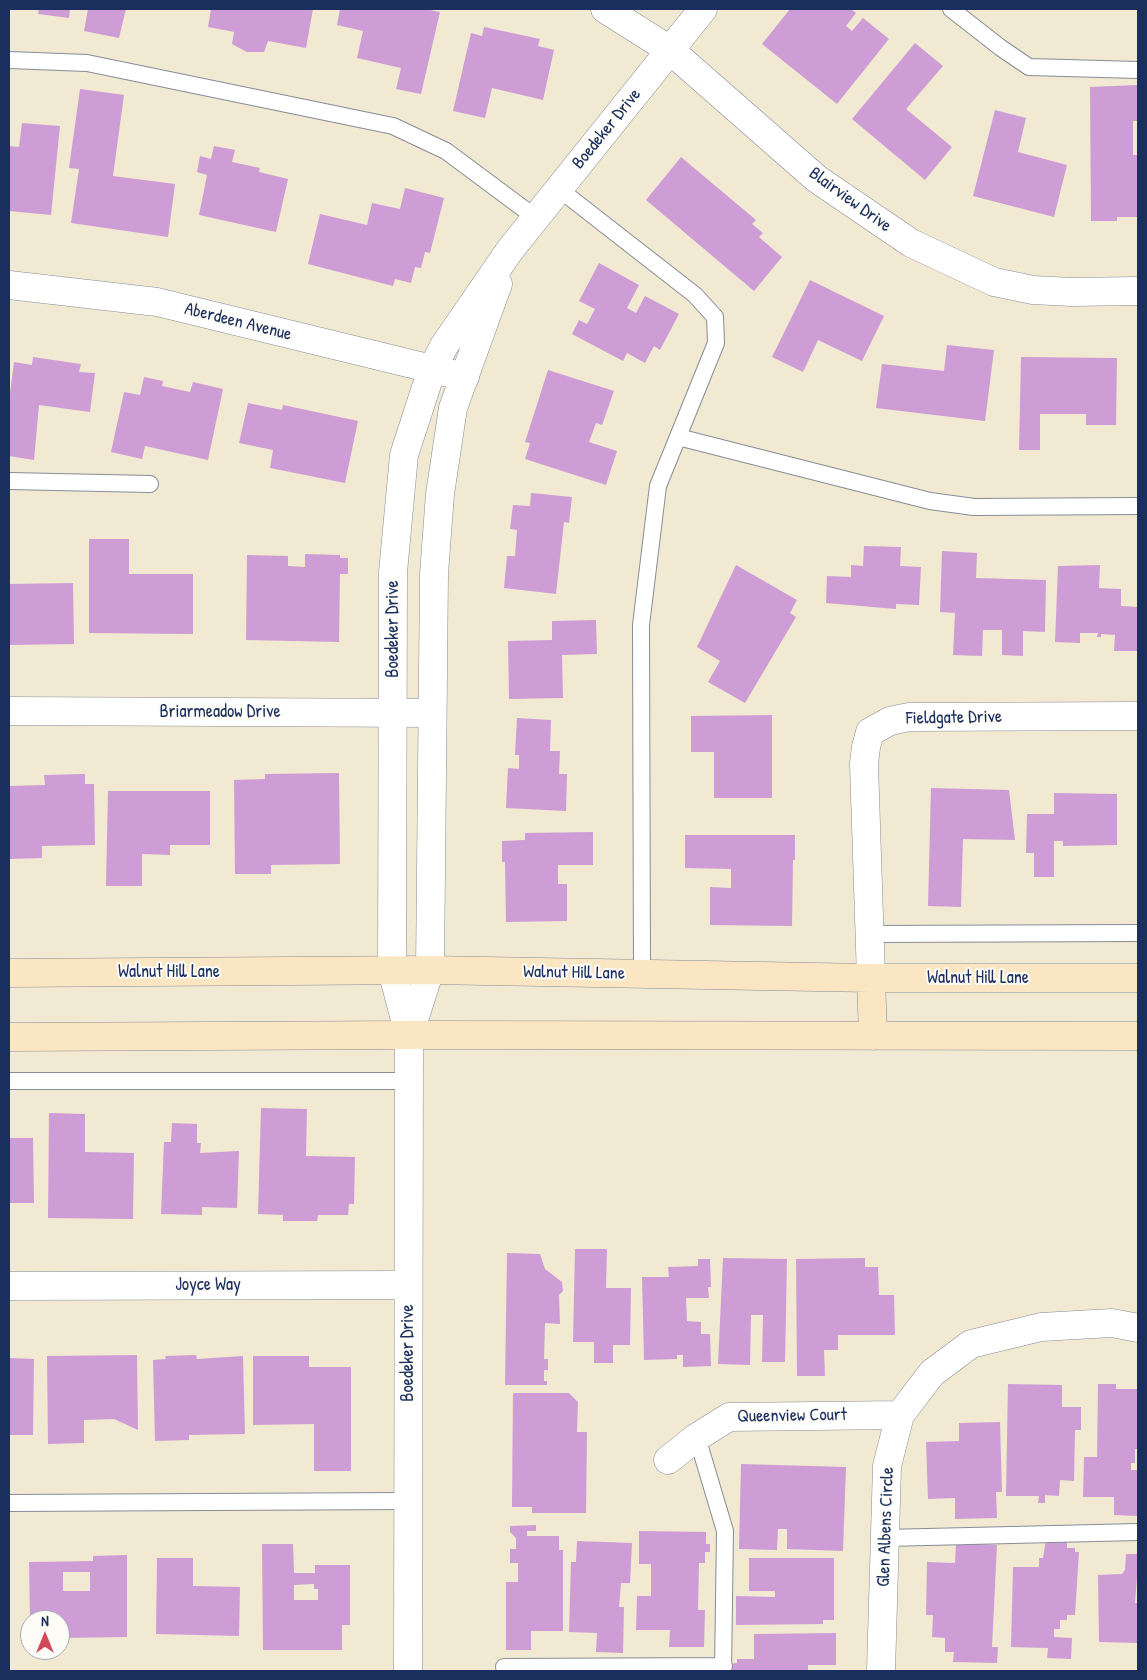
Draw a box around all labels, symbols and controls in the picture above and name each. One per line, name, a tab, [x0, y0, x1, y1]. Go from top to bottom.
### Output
street label: Boedeker Drive	[568, 84, 646, 174]
street label: Blairview Drive	[805, 163, 895, 237]
street label: Aberdeen Avenue	[182, 298, 294, 346]
street label: Boedeker Drive	[382, 580, 404, 678]
street label: Briarmeadow Drive	[159, 701, 281, 723]
street label: Fieldgate Drive	[906, 706, 1002, 730]
street label: Walnut Hill Lane	[118, 961, 220, 983]
street label: Walnut Hill Lane	[523, 961, 625, 985]
street label: Walnut Hill Lane	[927, 967, 1029, 989]
street label: Joyce Way	[175, 1274, 241, 1296]
street label: Boedeker Drive	[397, 1304, 419, 1402]
street label: Queenview Court	[737, 1404, 847, 1428]
street label: Glen Albens Circle	[873, 1467, 899, 1587]
north arrow	[20, 1610, 70, 1660]
text: N	[41, 1611, 49, 1630]

